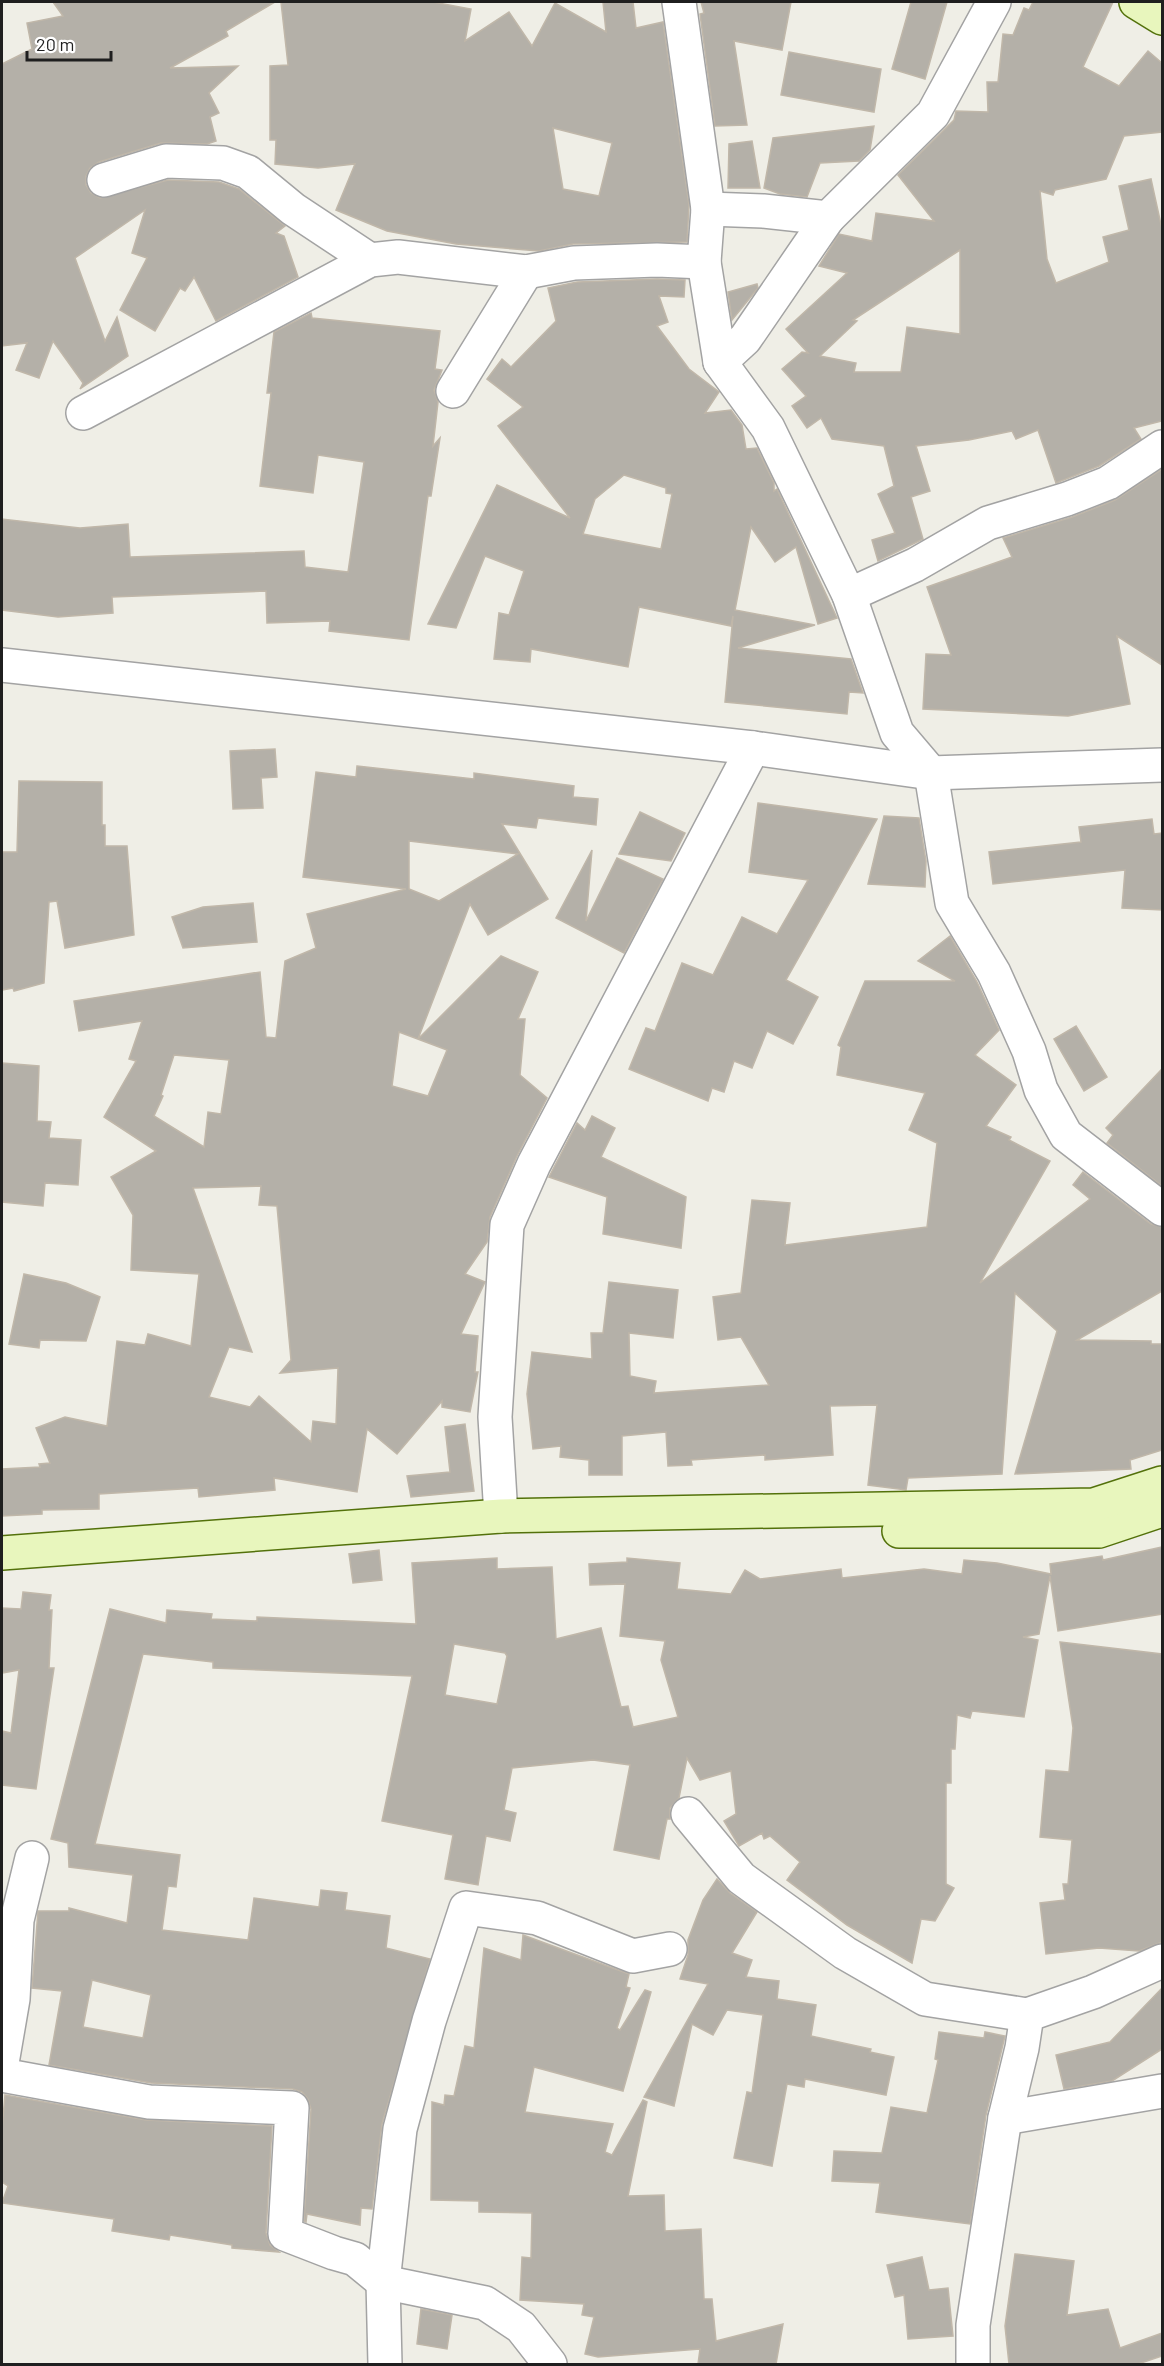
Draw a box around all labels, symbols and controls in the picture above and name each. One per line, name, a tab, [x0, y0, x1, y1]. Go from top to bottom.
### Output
scale bar	[27, 24, 111, 62]
text: 20 m	[36, 33, 74, 55]

